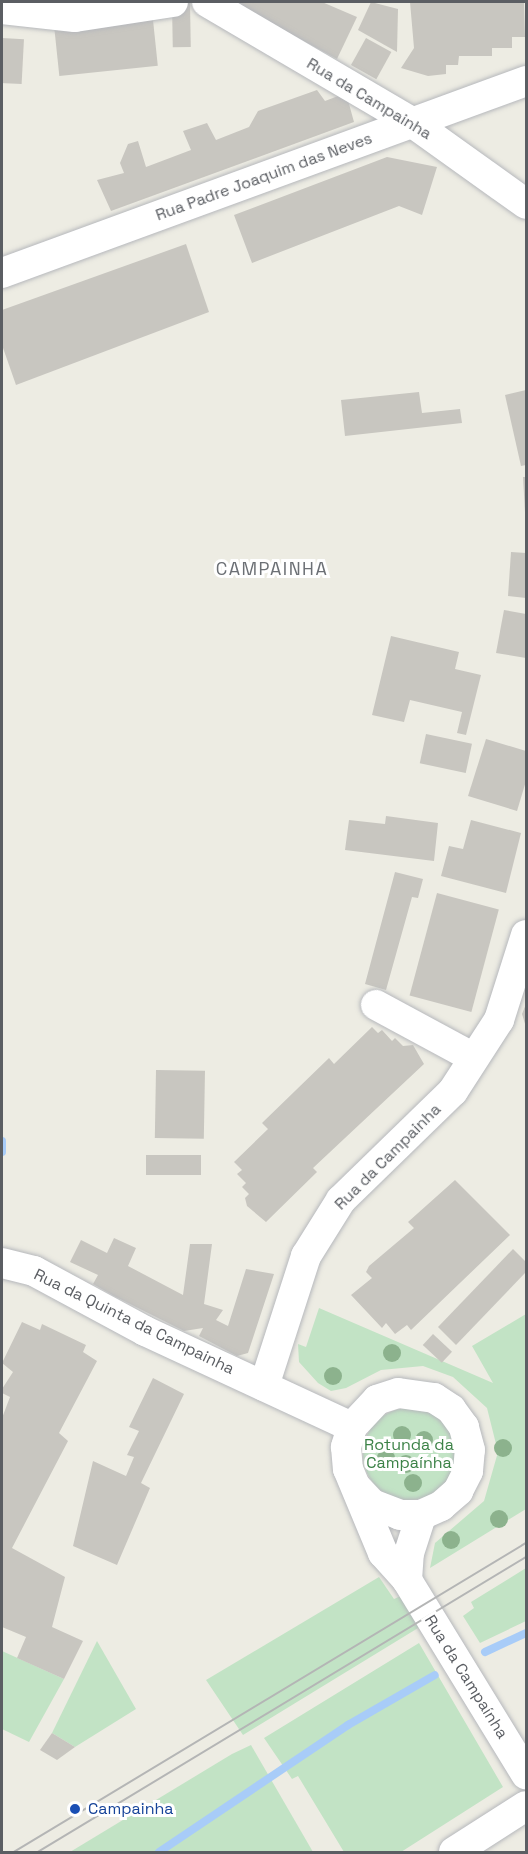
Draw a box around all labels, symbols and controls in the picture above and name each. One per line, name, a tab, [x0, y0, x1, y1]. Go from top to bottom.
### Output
street label: Rua da Campainha	[303, 54, 435, 144]
street label: Rua Padre Joaquim das Neves	[153, 129, 375, 225]
district label: CAMPAINHA	[216, 558, 328, 580]
street label: Rua da Campainha	[331, 1100, 445, 1214]
street label: Rua da Quinta da Campainha	[31, 1265, 237, 1379]
park label: Rotunda da Campaínha	[364, 1435, 454, 1473]
street label: Rua da Campaínha	[420, 1612, 512, 1742]
place label: Campainha	[88, 1799, 173, 1819]
marker: Campainha	[66, 1800, 84, 1818]

